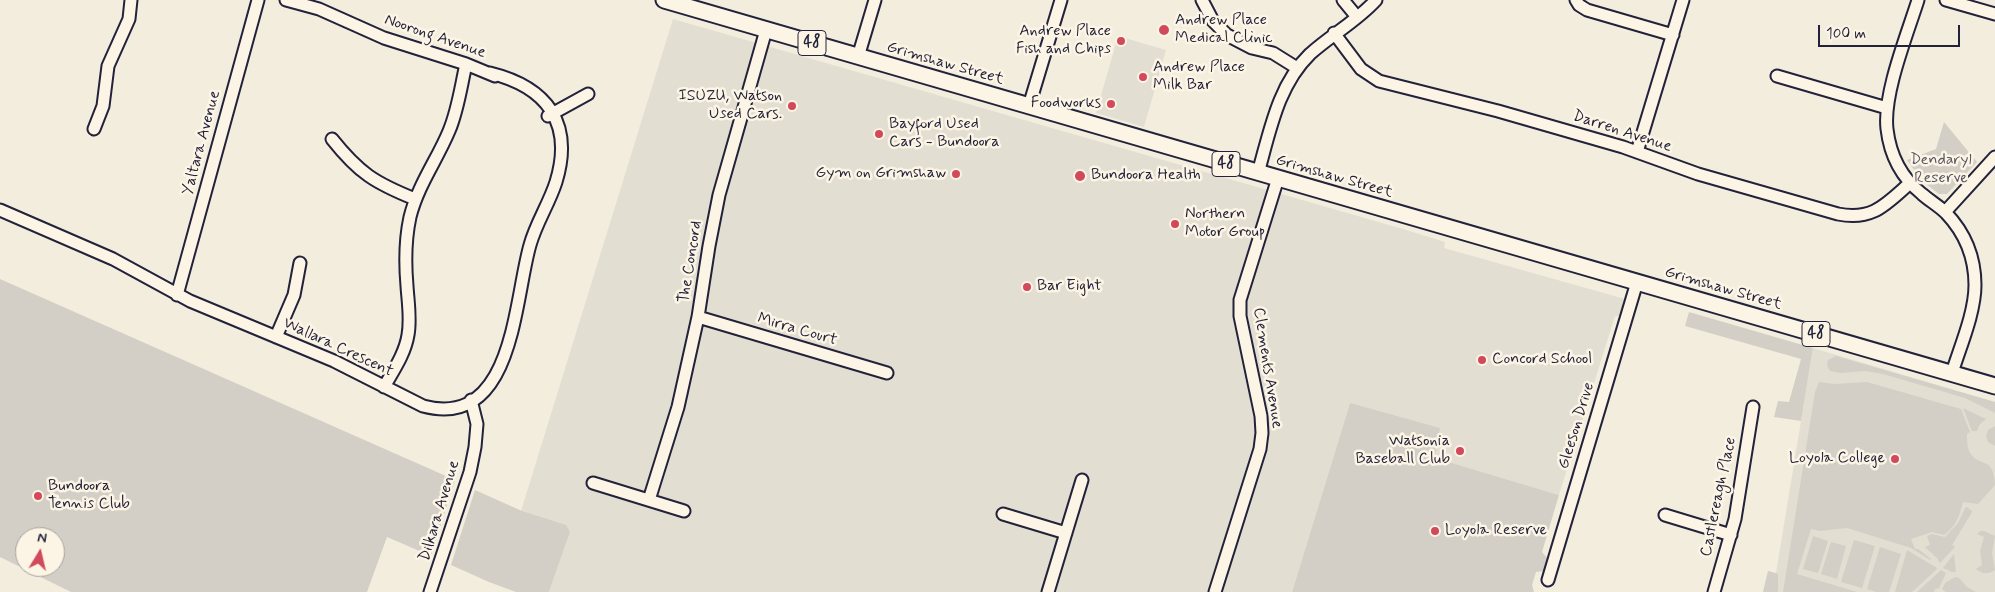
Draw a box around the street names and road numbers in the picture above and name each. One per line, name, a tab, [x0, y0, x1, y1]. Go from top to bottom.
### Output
street label: Noorong Avenue	[382, 11, 488, 63]
road number: 48	[798, 30, 826, 56]
street label: Grimshaw Street	[884, 38, 1006, 90]
street label: Yaltara Avenue	[179, 88, 225, 198]
street label: Darren Avenue	[1570, 107, 1674, 157]
street label: Grimshaw Street	[1273, 151, 1395, 203]
road number: 48	[1212, 152, 1240, 176]
street label: The Concord	[675, 219, 707, 305]
street label: Grimshaw Street	[1662, 263, 1784, 315]
street label: Clements Avenue	[1248, 306, 1286, 430]
street label: Mirra Court	[755, 309, 839, 351]
street label: Wallara Crescent	[280, 314, 396, 382]
road number: 48	[1802, 322, 1830, 346]
street label: Gleeson Drive	[1555, 380, 1599, 472]
street label: Castlereagh Place	[1697, 435, 1741, 559]
street label: Dilkara Avenue	[416, 458, 464, 564]

